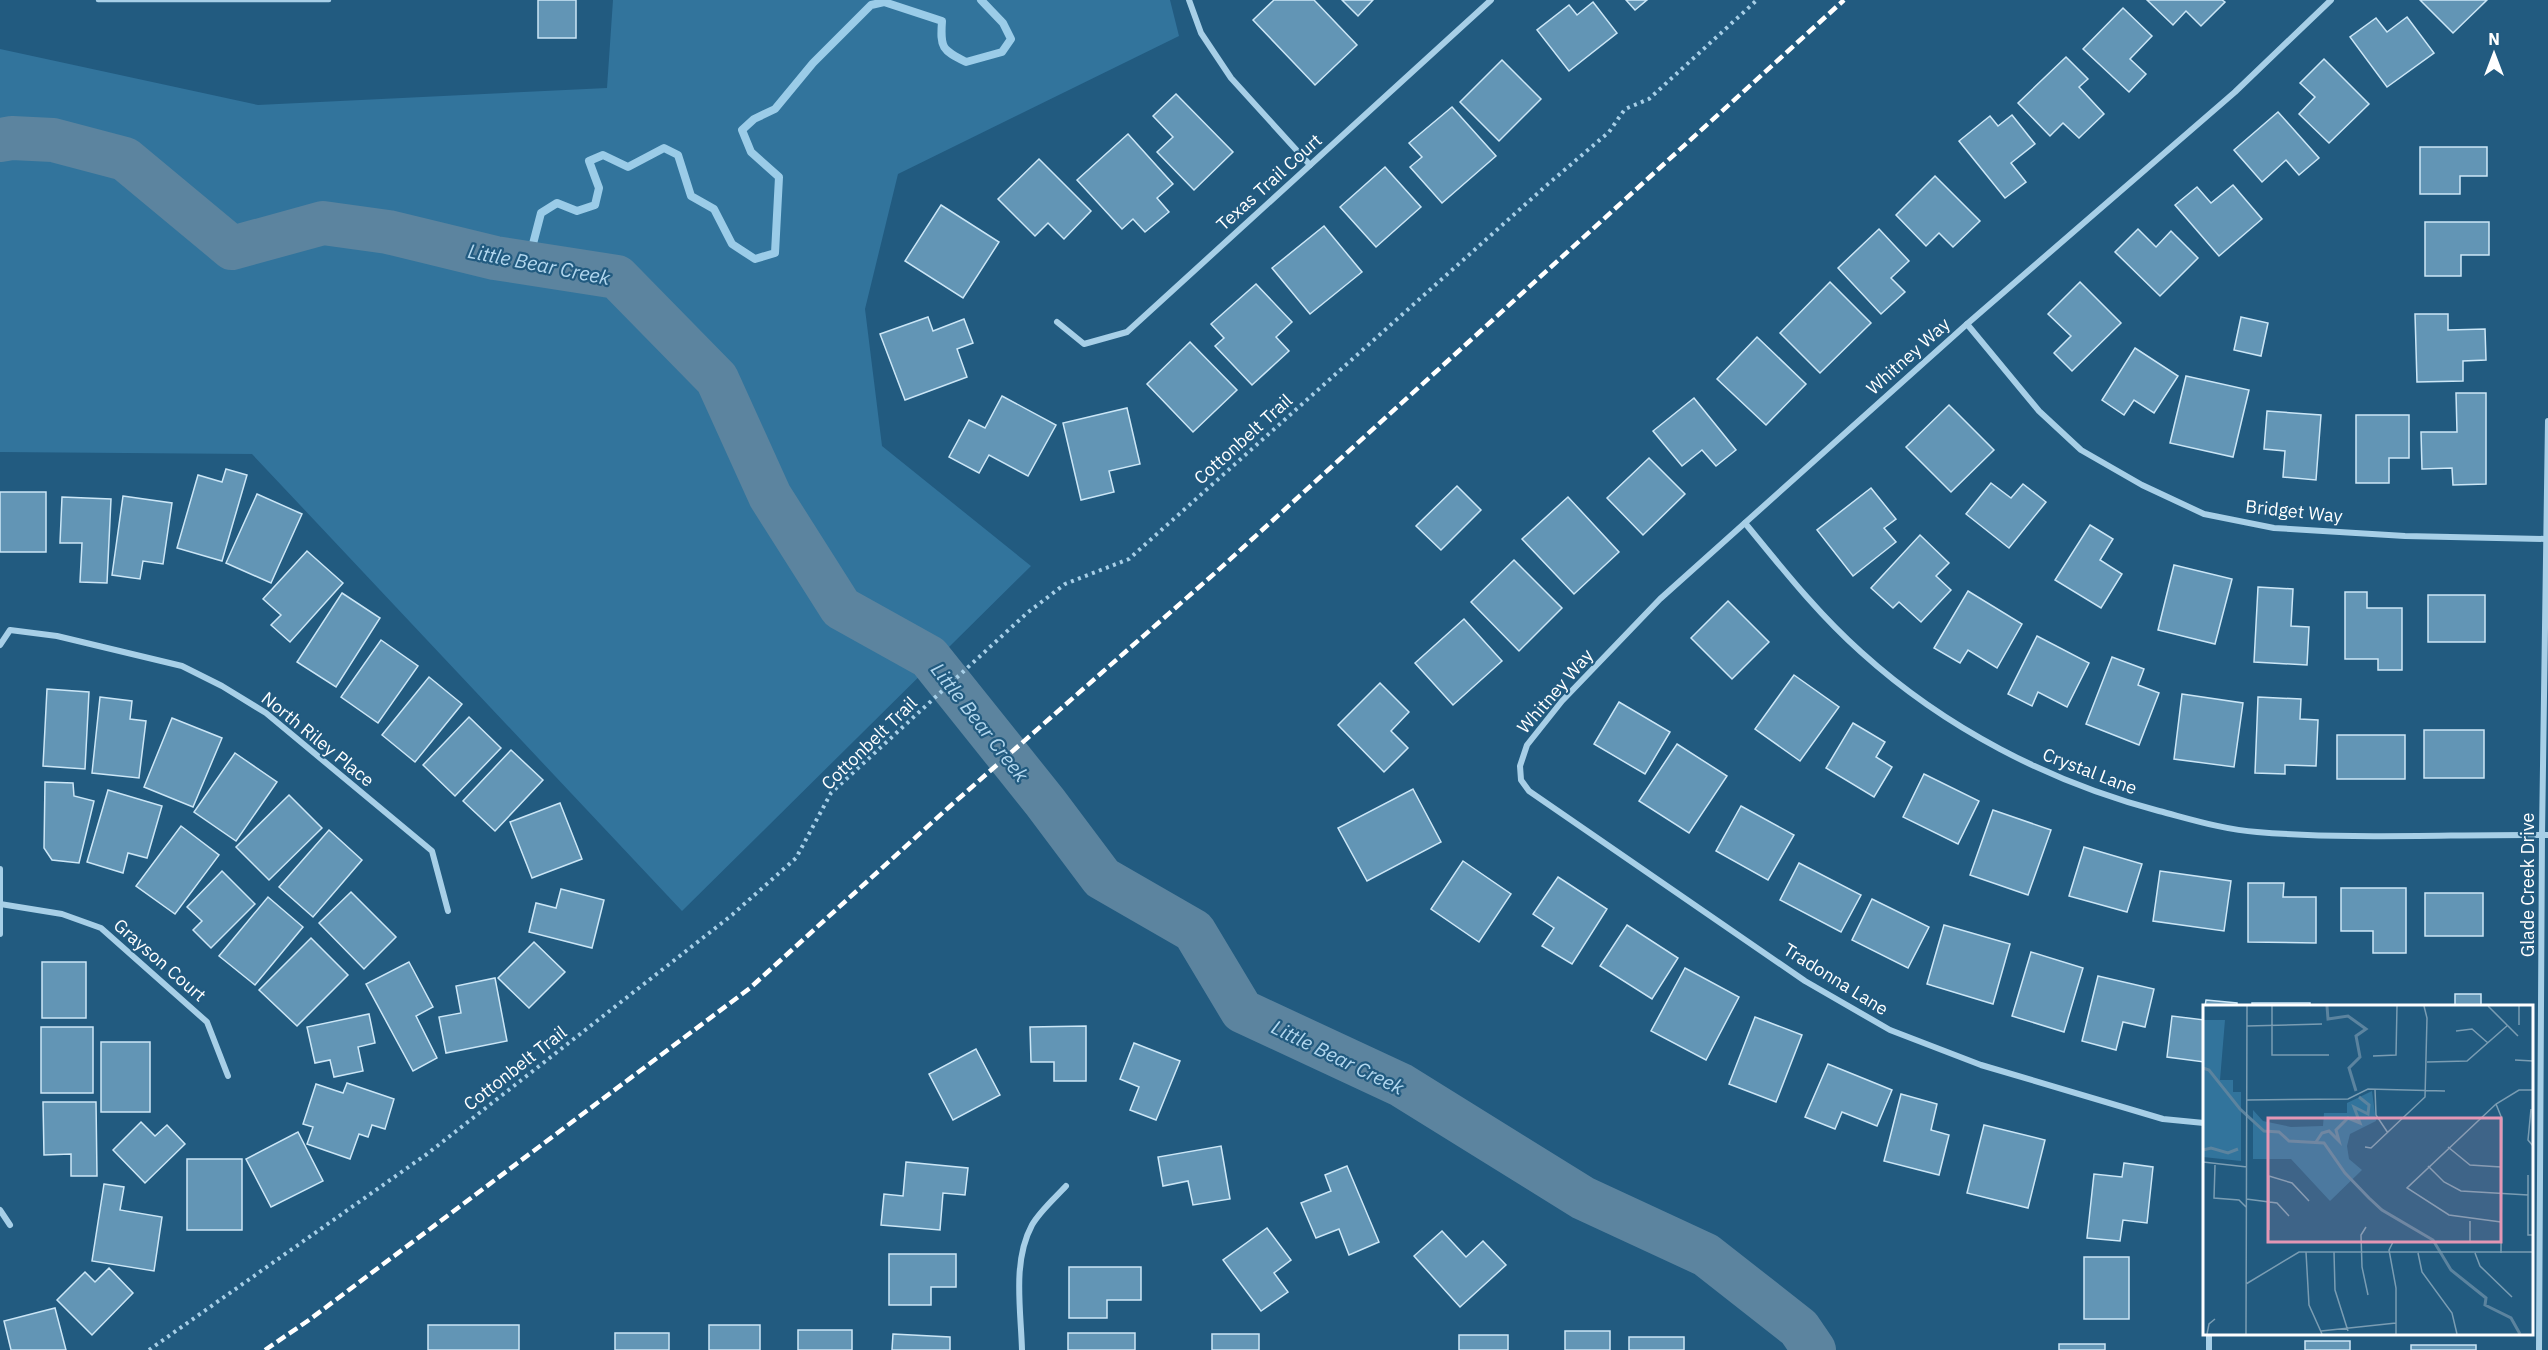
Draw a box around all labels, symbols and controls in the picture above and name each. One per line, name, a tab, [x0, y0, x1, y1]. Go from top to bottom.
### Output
north arrow	[2464, 24, 2524, 84]
text: N	[2488, 29, 2500, 49]
street label: Texas Trail Court	[1211, 129, 1327, 235]
water label: Little Bear Creek	[466, 237, 613, 291]
street label: Whitney Way	[1861, 312, 1955, 400]
street label: Cottonbelt Trail	[1189, 389, 1297, 489]
street label: Bridget Way	[2244, 494, 2344, 528]
street label: Whitney Way	[1512, 644, 1598, 738]
water label: Little Bear Creek	[925, 657, 1035, 788]
street label: North Riley Place	[257, 686, 379, 792]
street label: Cottonbelt Trail	[816, 691, 922, 795]
street label: Crystal Lane	[2040, 742, 2141, 800]
street label: Glade Creek Drive	[2516, 813, 2539, 957]
street label: Grayson Court	[109, 914, 211, 1006]
street label: Tradonna Lane	[1779, 938, 1893, 1020]
inset map	[2203, 1005, 2533, 1335]
water label: Little Bear Creek	[1267, 1013, 1409, 1101]
street label: Cottonbelt Trail	[459, 1020, 571, 1115]

